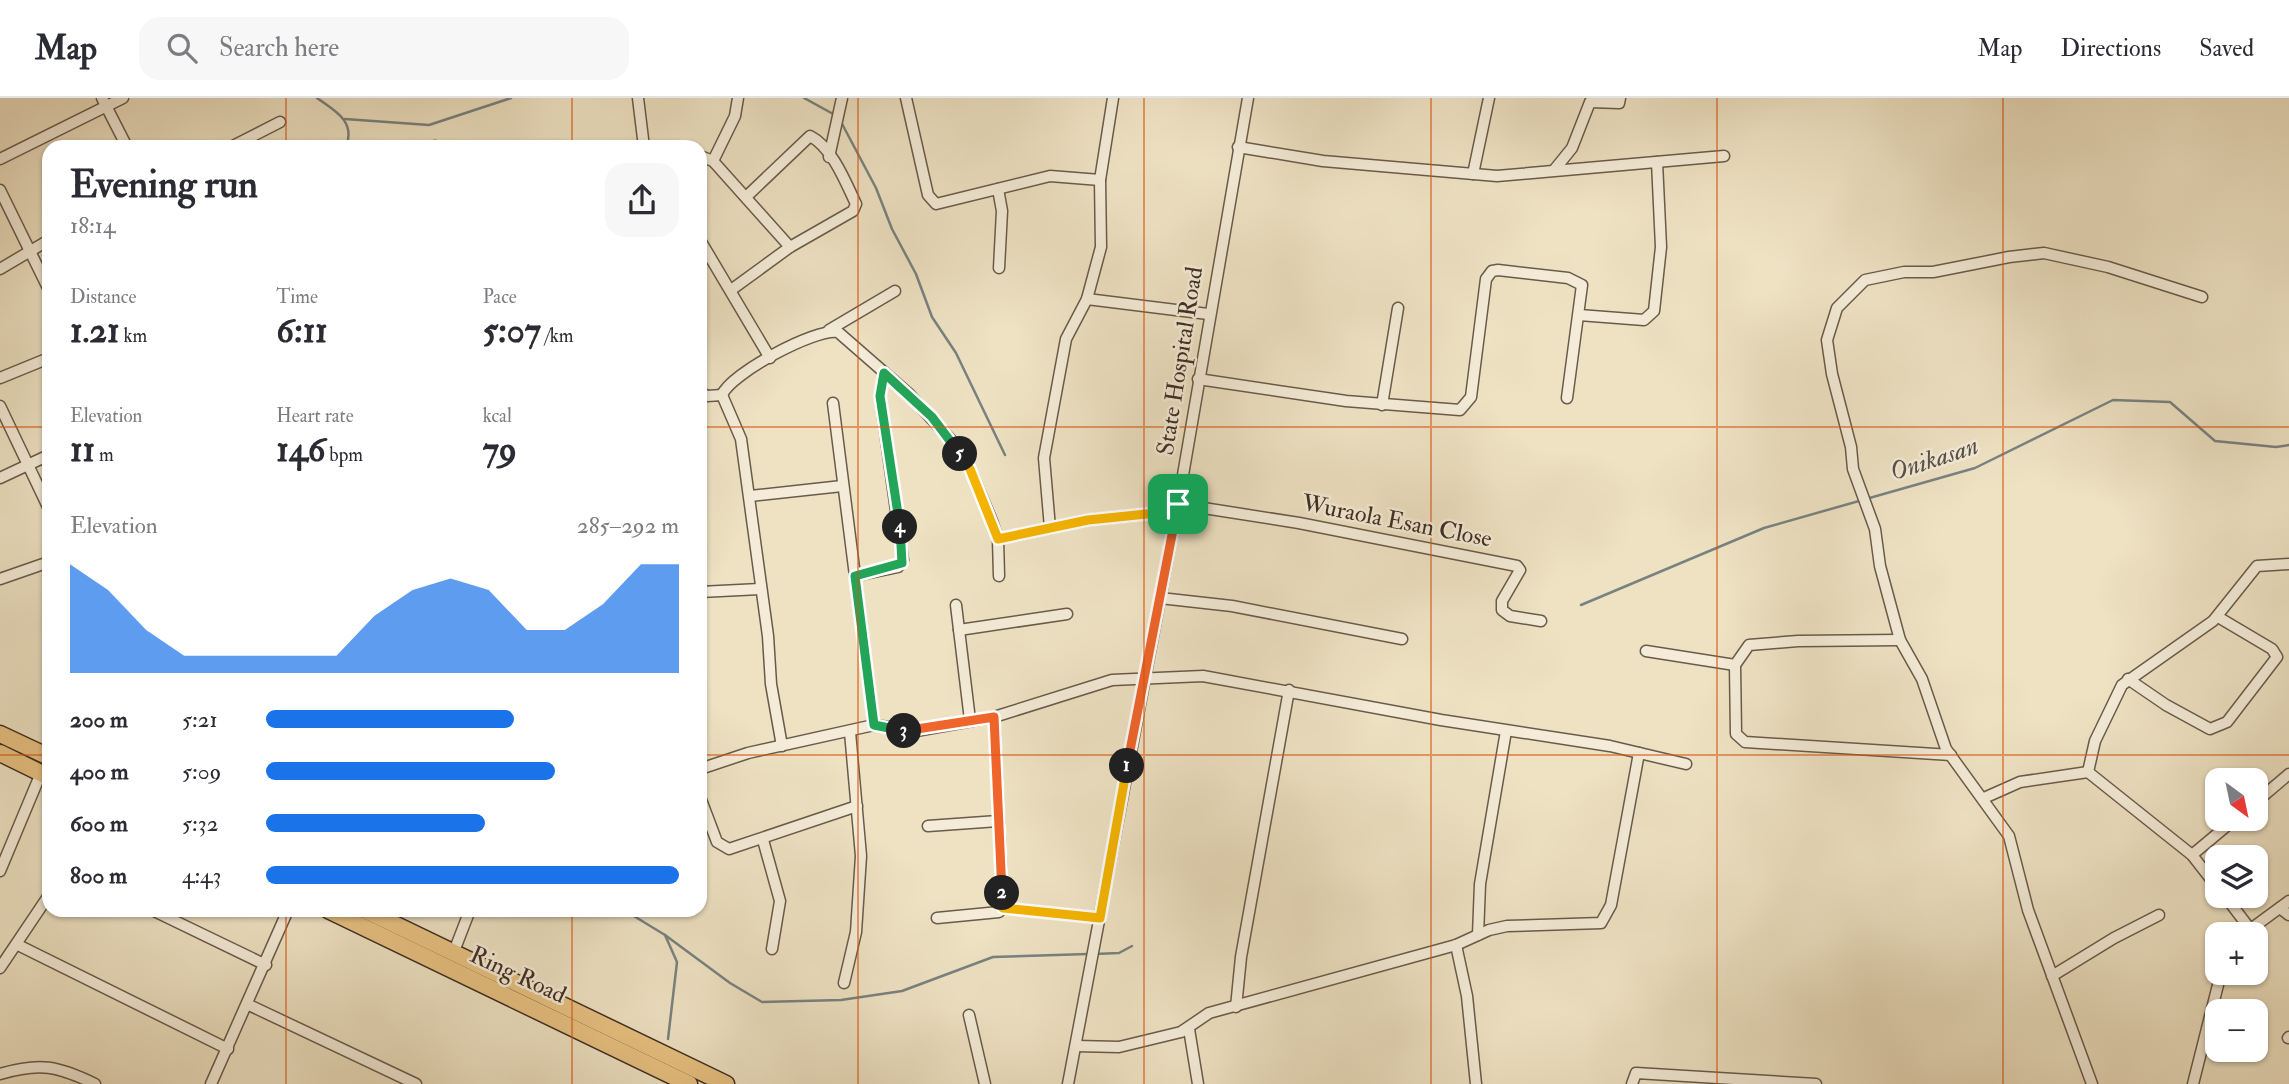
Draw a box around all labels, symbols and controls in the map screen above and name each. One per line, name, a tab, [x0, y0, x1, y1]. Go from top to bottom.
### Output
search box	[139, 17, 629, 80]
text: Map	[35, 28, 97, 69]
icon: search	[163, 29, 201, 67]
text: Search here	[219, 32, 339, 64]
text: Map	[1977, 33, 2022, 64]
text: Directions	[2060, 33, 2161, 64]
text: Saved	[2199, 33, 2254, 64]
text: Evening run	[70, 161, 258, 209]
button: share	[605, 163, 679, 237]
text: 18:14	[70, 211, 115, 240]
street label: State Hospital Road	[1150, 264, 1210, 457]
text: Distance	[70, 285, 136, 309]
text: Time	[276, 285, 318, 309]
text: Pace	[483, 285, 517, 309]
text: 1.21	[70, 309, 120, 353]
text: 6:11	[276, 309, 328, 353]
text: 5:07	[483, 309, 541, 353]
text: km	[120, 324, 147, 348]
text: /km	[541, 324, 573, 348]
text: Elevation	[70, 404, 142, 428]
text: Heart rate	[276, 404, 354, 428]
text: kcal	[483, 404, 512, 428]
text: 11	[70, 428, 95, 472]
text: 146	[276, 428, 325, 472]
text: 79	[483, 428, 517, 472]
water label: Onikasan	[1886, 430, 1982, 488]
pin: 5	[942, 436, 978, 472]
text: 5	[955, 441, 964, 465]
text: m	[95, 443, 114, 467]
text: bpm	[325, 443, 363, 467]
pin	[1148, 474, 1208, 534]
icon: arrive	[1159, 485, 1197, 523]
street label: Wuraola Esan Close	[1299, 487, 1495, 555]
pin: 4	[883, 510, 918, 544]
text: Elevation	[70, 511, 158, 540]
text: 285–292 m	[577, 511, 679, 540]
text: 4	[894, 514, 905, 538]
text: 200 m	[70, 705, 128, 734]
text: 5:21	[182, 705, 218, 734]
pin: 3	[886, 714, 922, 748]
text: 3	[900, 718, 907, 742]
pin: 1	[1110, 748, 1144, 784]
text: 1	[1123, 753, 1130, 777]
text: 400 m	[70, 757, 129, 786]
text: 5:09	[182, 757, 221, 786]
north arrow	[2205, 768, 2268, 831]
map controls	[2205, 768, 2268, 1062]
text: 600 m	[70, 809, 128, 838]
text: 5:32	[182, 809, 218, 838]
button: layers	[2205, 845, 2268, 908]
text: 800 m	[70, 861, 127, 890]
text: 4:43	[182, 861, 221, 890]
pin: 2	[984, 876, 1020, 910]
text: 2	[997, 880, 1006, 904]
button: +	[2205, 922, 2268, 985]
street label: Ring Road	[465, 939, 571, 1011]
button: −	[2205, 999, 2268, 1062]

